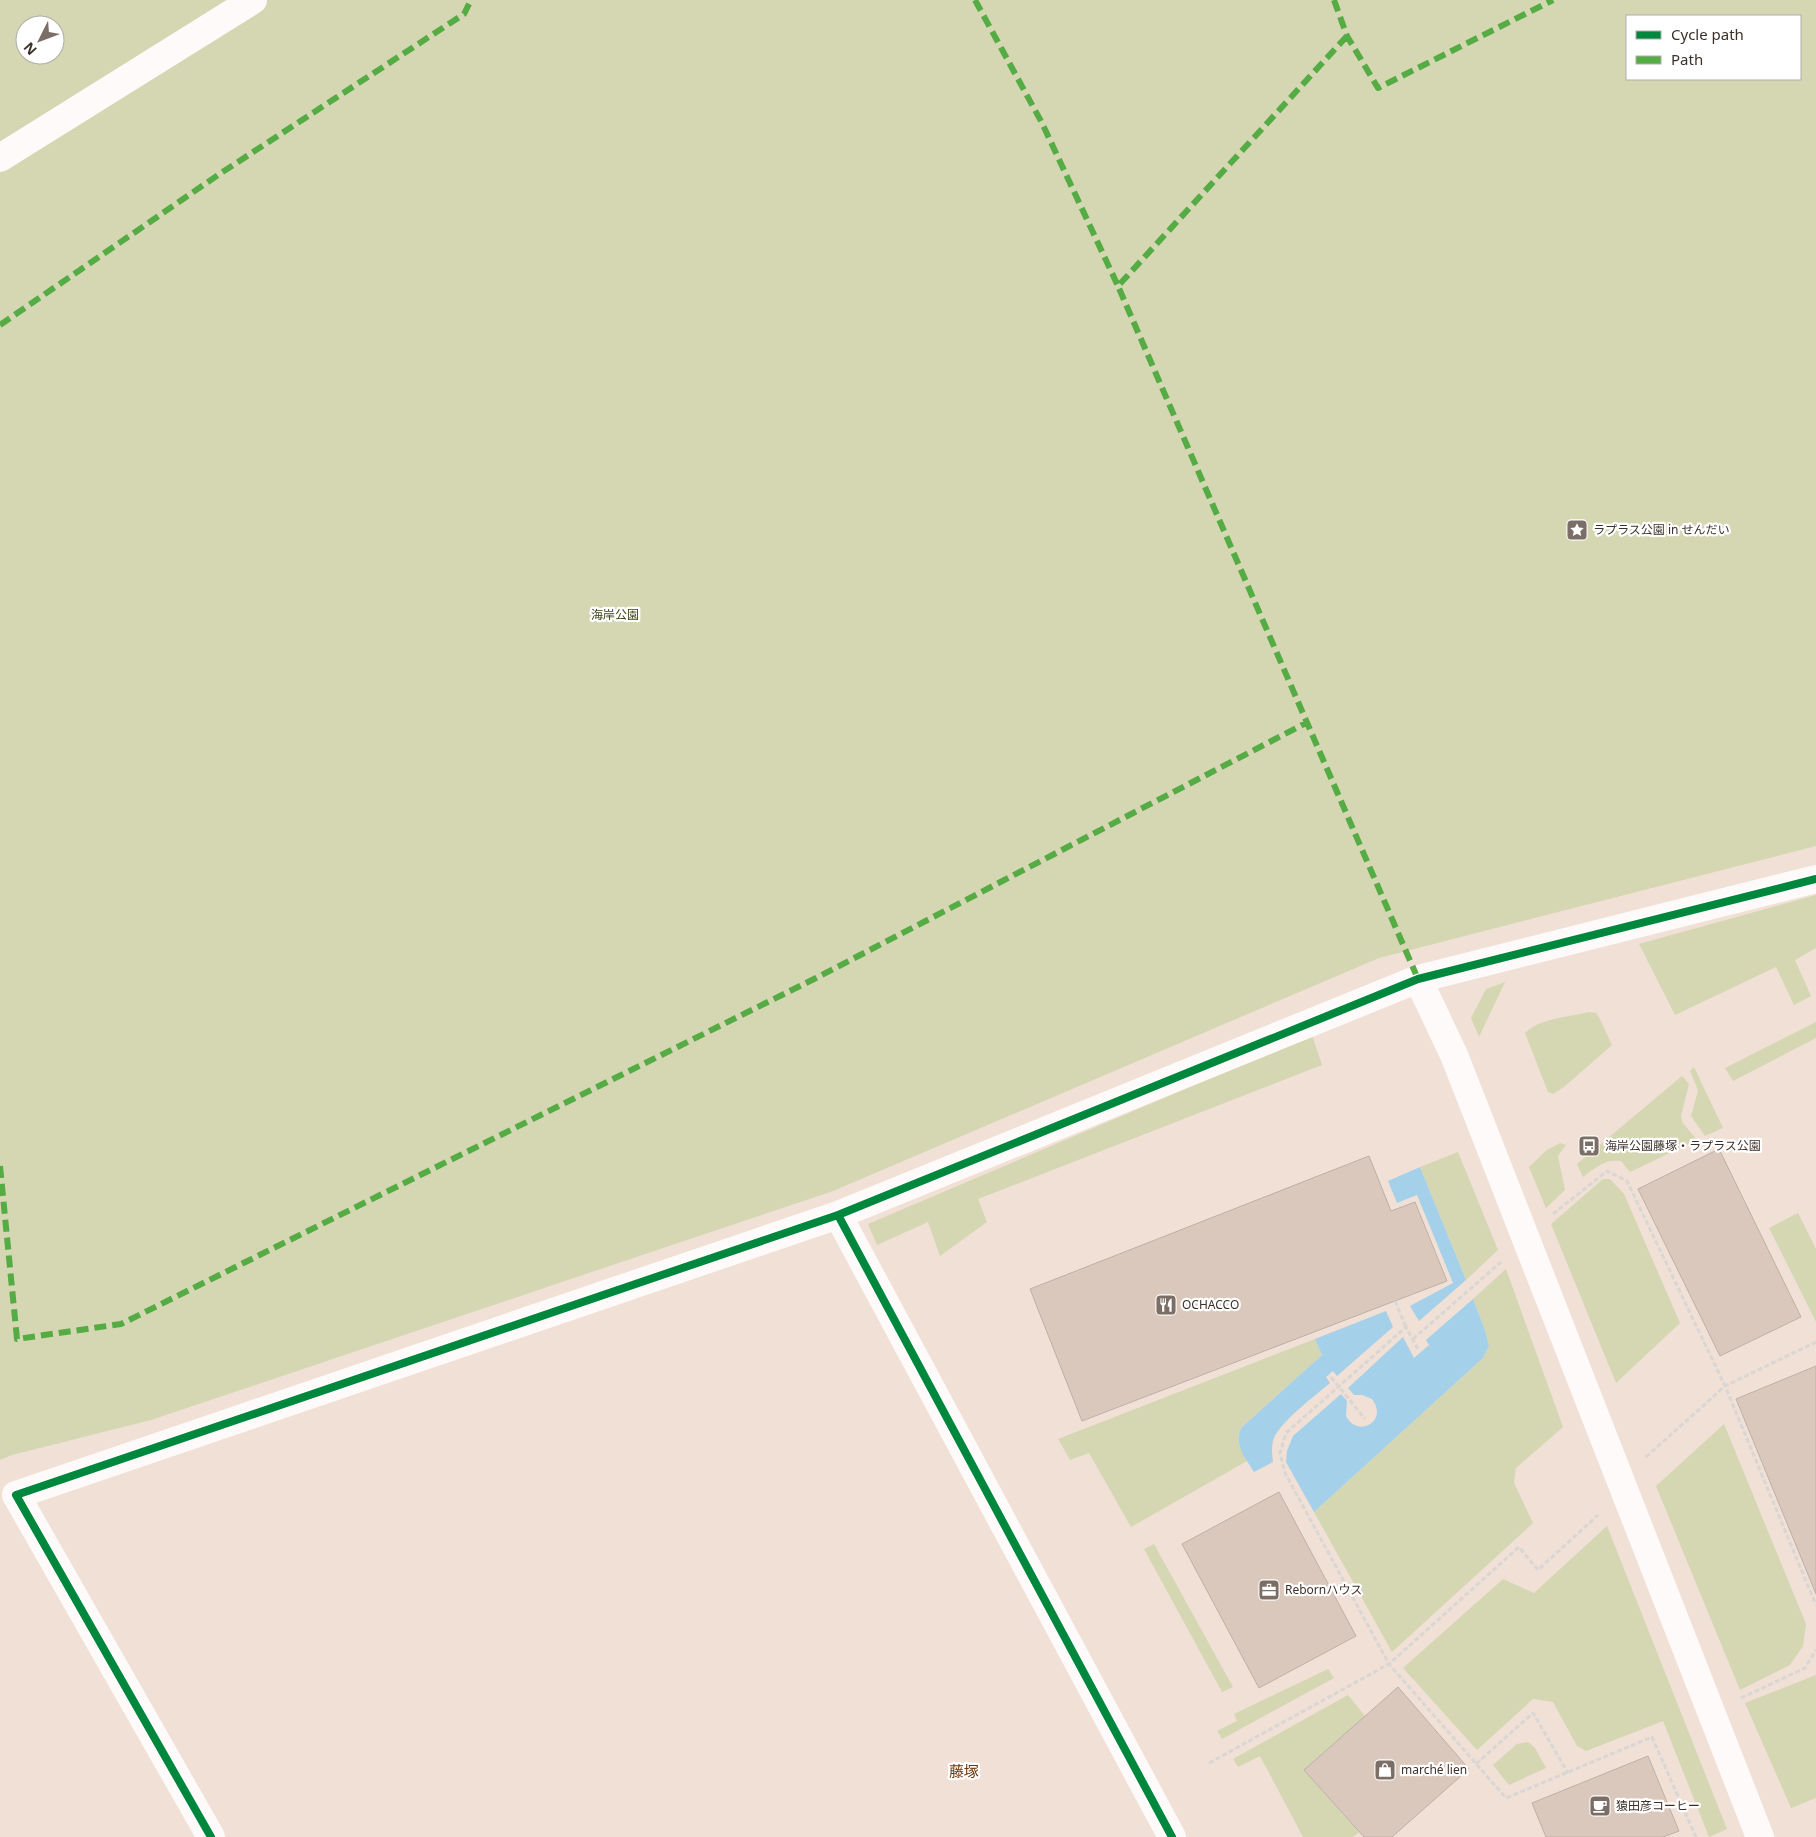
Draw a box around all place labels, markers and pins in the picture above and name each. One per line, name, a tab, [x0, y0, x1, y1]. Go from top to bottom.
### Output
place icon: ラプラス公園 in せんだい	[1565, 518, 1589, 542]
place label: ラプラス公園 in せんだい	[1593, 521, 1730, 538]
bus stop icon: 海岸公園藤塚・ラプラス公園	[1577, 1134, 1601, 1158]
place label: 海岸公園藤塚・ラプラス公園	[1605, 1137, 1761, 1154]
restaurant icon: OCHACCO	[1154, 1293, 1178, 1317]
place label: OCHACCO	[1182, 1296, 1239, 1313]
office icon: Rebornハウス	[1257, 1578, 1281, 1602]
place label: Rebornハウス	[1285, 1581, 1362, 1598]
shop icon: marché lien	[1373, 1758, 1397, 1782]
place label: marché lien	[1401, 1761, 1467, 1778]
cafe icon: 猿田彦コーヒー	[1588, 1794, 1612, 1818]
place label: 猿田彦コーヒー	[1616, 1797, 1700, 1814]

